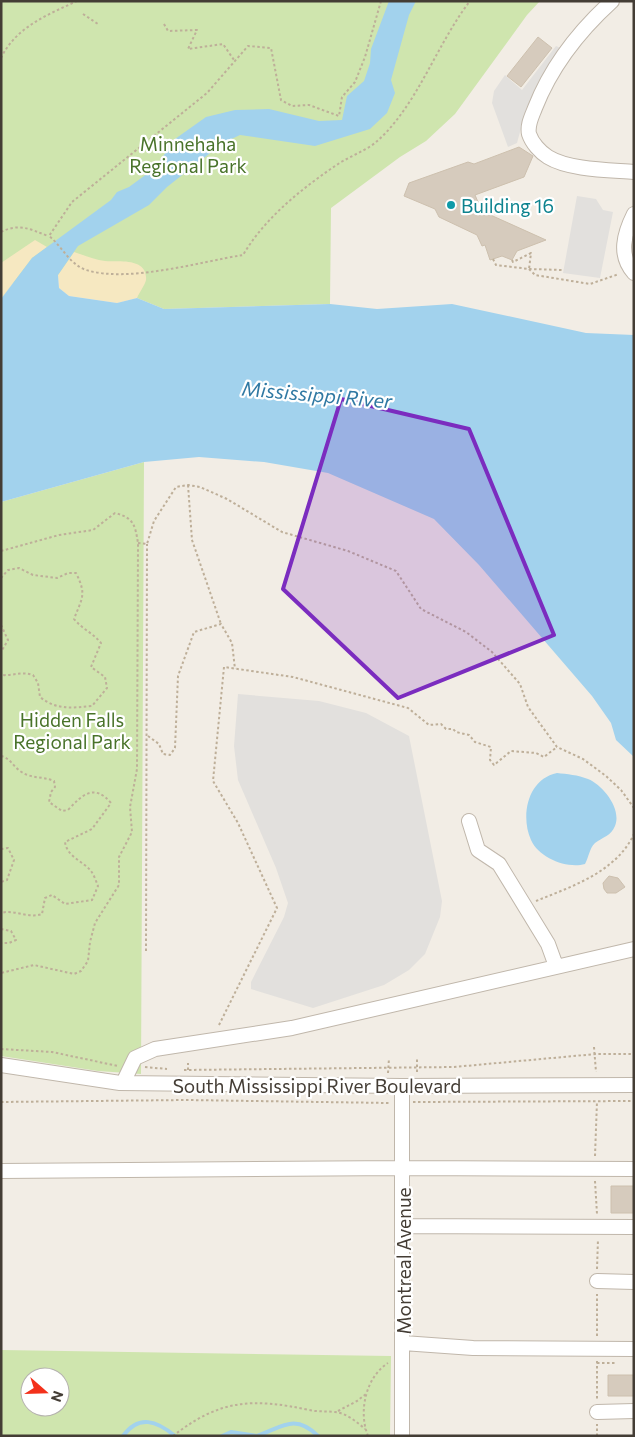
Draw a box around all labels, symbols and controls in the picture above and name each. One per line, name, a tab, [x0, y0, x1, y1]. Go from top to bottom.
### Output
park label: Minnehaha Regional Park	[129, 132, 247, 177]
place label: Building 16	[461, 194, 554, 217]
marker: Building 16	[445, 199, 457, 211]
water label: Mississippi River	[241, 375, 394, 413]
park label: Hidden Falls Regional Park	[13, 708, 131, 753]
street label: South Mississippi River Boulevard	[173, 1074, 461, 1097]
street label: Montreal Avenue	[392, 1187, 415, 1335]
north arrow	[20, 1367, 70, 1417]
text: N	[48, 1389, 67, 1404]

